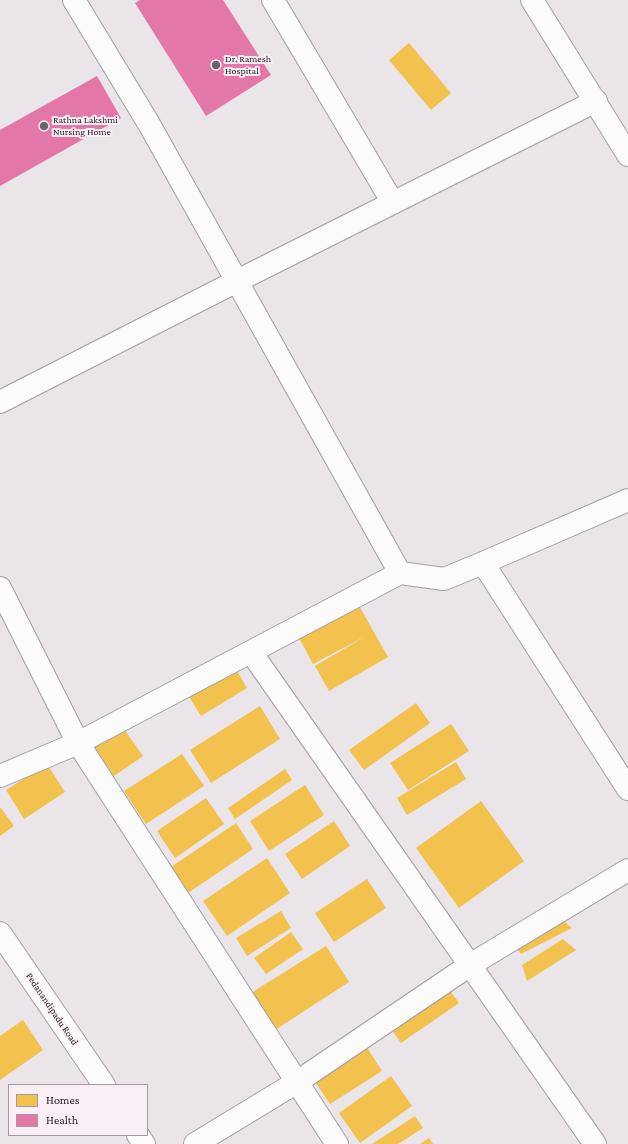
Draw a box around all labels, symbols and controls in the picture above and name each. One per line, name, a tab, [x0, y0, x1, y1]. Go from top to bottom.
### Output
place label: Dr. Ramesh Hospital	[225, 53, 271, 76]
marker: Dr. Ramesh Hospital	[210, 59, 222, 71]
place label: Rathna Lakshmi Nursing Home	[53, 114, 118, 138]
marker: Rathna Lakshmi Nursing Home	[38, 120, 50, 132]
street label: Pedanandipadu Road	[23, 970, 81, 1048]
legend	[8, 1084, 148, 1136]
text: Homes	[46, 1093, 79, 1107]
text: Health	[46, 1113, 78, 1127]

